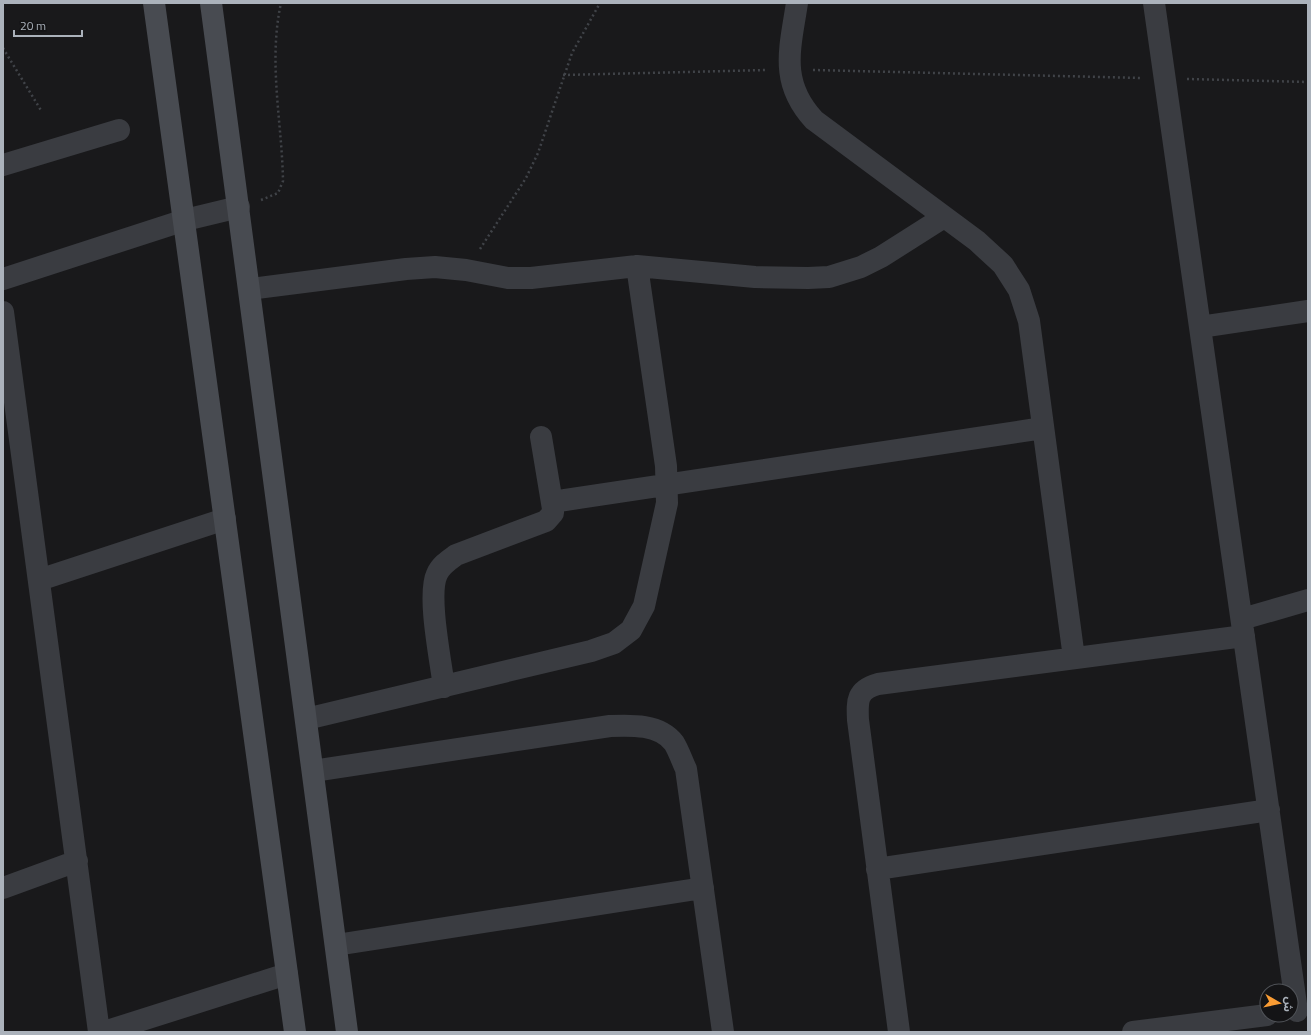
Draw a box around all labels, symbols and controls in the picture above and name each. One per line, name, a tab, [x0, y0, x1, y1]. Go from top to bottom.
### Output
scale bar	[14, 12, 82, 38]
text: 20 m	[20, 16, 46, 35]
north arrow	[1259, 983, 1299, 1023]
text: ش	[1280, 996, 1298, 1013]

